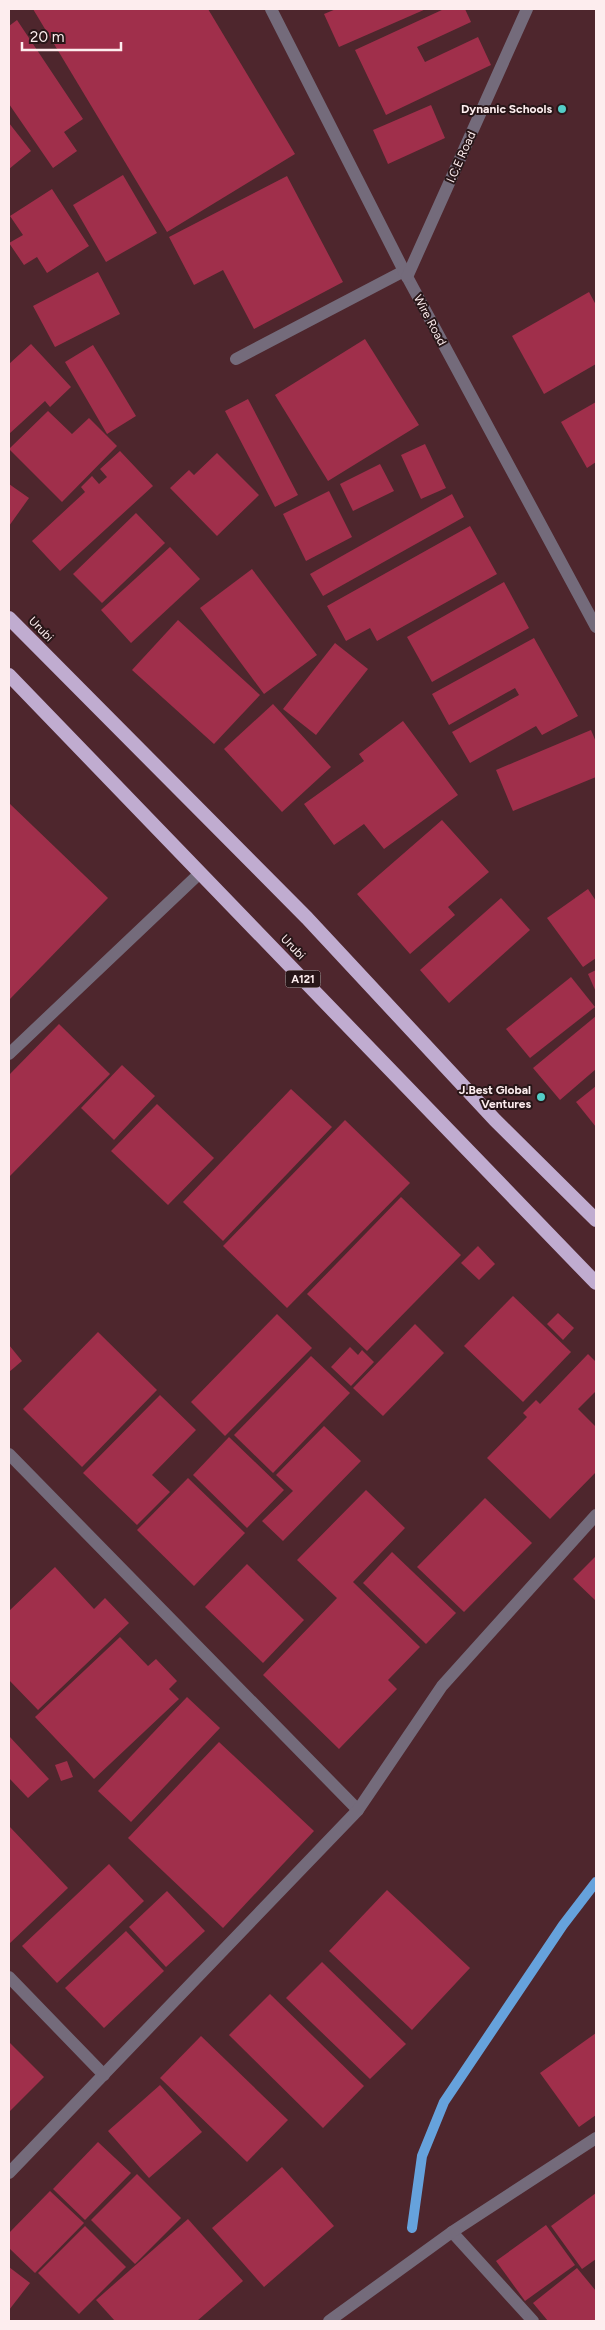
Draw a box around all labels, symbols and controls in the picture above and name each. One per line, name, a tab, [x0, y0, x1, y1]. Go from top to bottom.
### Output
scale bar	[22, 20, 121, 52]
text: 20 m	[30, 28, 64, 46]
place label: Dynanic Schools	[461, 102, 552, 116]
marker: Dynanic Schools	[556, 103, 568, 115]
street label: I.C.E Road	[444, 129, 478, 185]
street label: Wire Road	[411, 292, 449, 348]
street label: Urubi	[26, 614, 56, 644]
street label: Urubi	[278, 932, 308, 962]
road number: A121	[286, 971, 320, 988]
place label: J.Best Global Ventures	[459, 1083, 531, 1111]
marker: J.Best Global Ventures	[535, 1091, 547, 1103]

